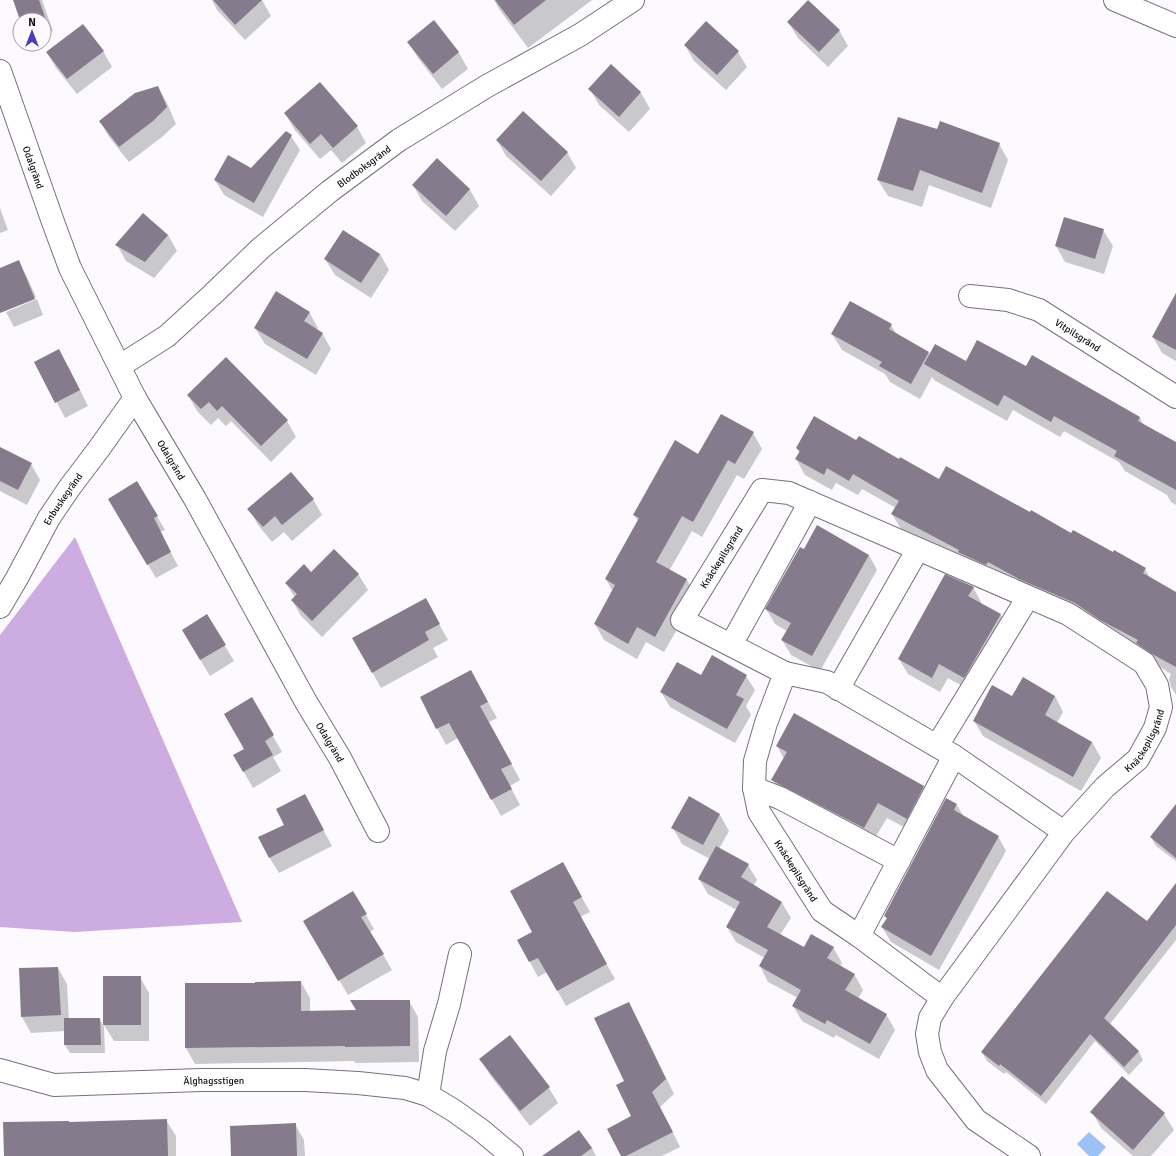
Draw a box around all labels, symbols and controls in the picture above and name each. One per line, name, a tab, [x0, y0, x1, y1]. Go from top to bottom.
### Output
north arrow	[12, 12, 52, 52]
text: N	[28, 16, 36, 29]
street label: Blodboksgränd	[335, 143, 394, 191]
street label: Odalgränd	[20, 145, 46, 191]
street label: Vitpilsgränd	[1052, 317, 1103, 355]
street label: Odalgränd	[154, 438, 187, 482]
street label: Enbuskegränd	[41, 471, 85, 528]
street label: Knäckepilsgränd	[698, 524, 746, 591]
street label: Knäckepilsgränd	[1122, 708, 1167, 775]
street label: Odalgränd	[313, 720, 346, 764]
street label: Knäckepilsgränd	[771, 838, 820, 904]
street label: Älghagsstigen	[183, 1075, 244, 1088]

